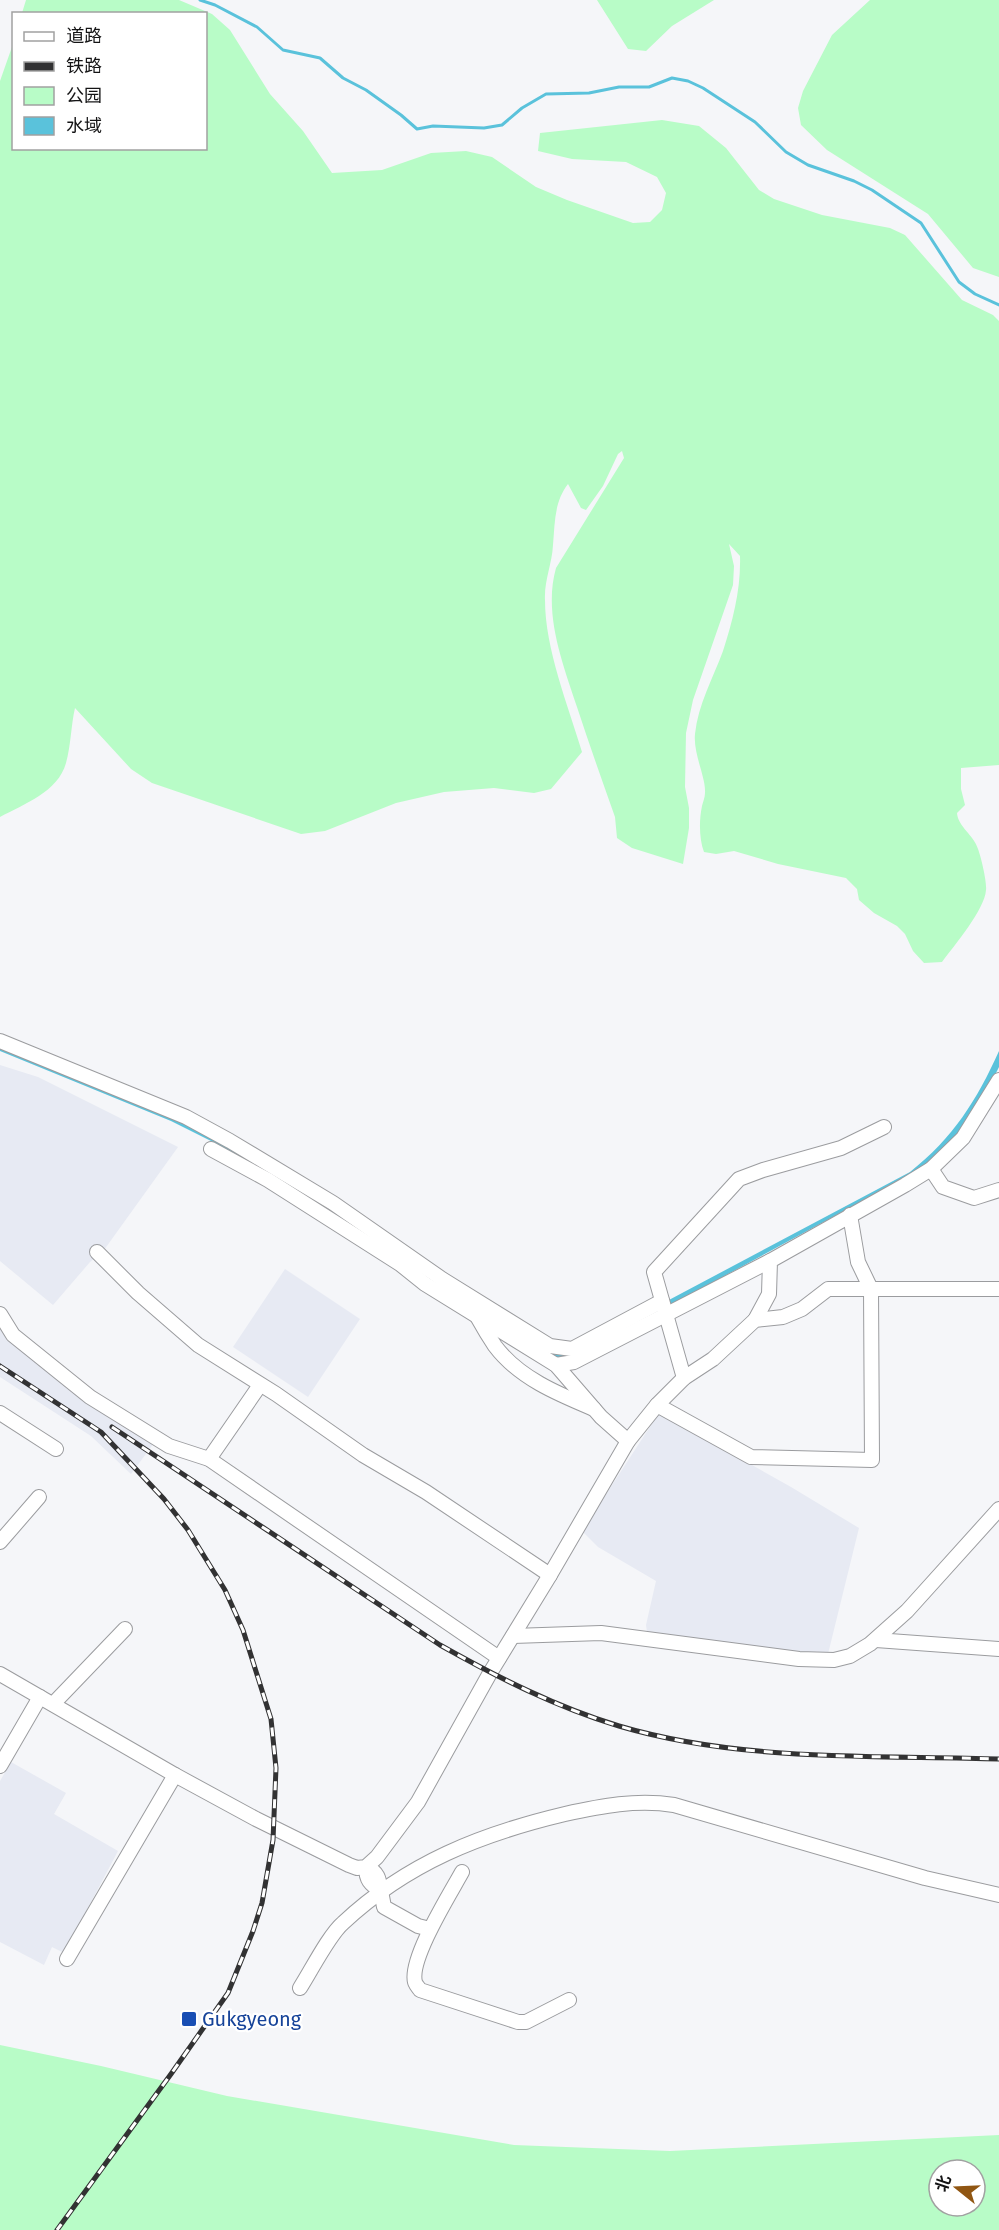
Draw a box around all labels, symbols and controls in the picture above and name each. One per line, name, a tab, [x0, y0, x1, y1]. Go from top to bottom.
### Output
legend	[12, 12, 207, 150]
text: 道路	[66, 25, 102, 47]
text: 铁路	[66, 55, 102, 77]
text: 公园	[66, 85, 102, 107]
text: 水域	[66, 115, 102, 137]
place label: Gukgyeong	[202, 2007, 302, 2031]
marker: Gukgyeong	[180, 2010, 198, 2028]
north arrow	[927, 2158, 987, 2218]
text: 北	[932, 2173, 955, 2194]

